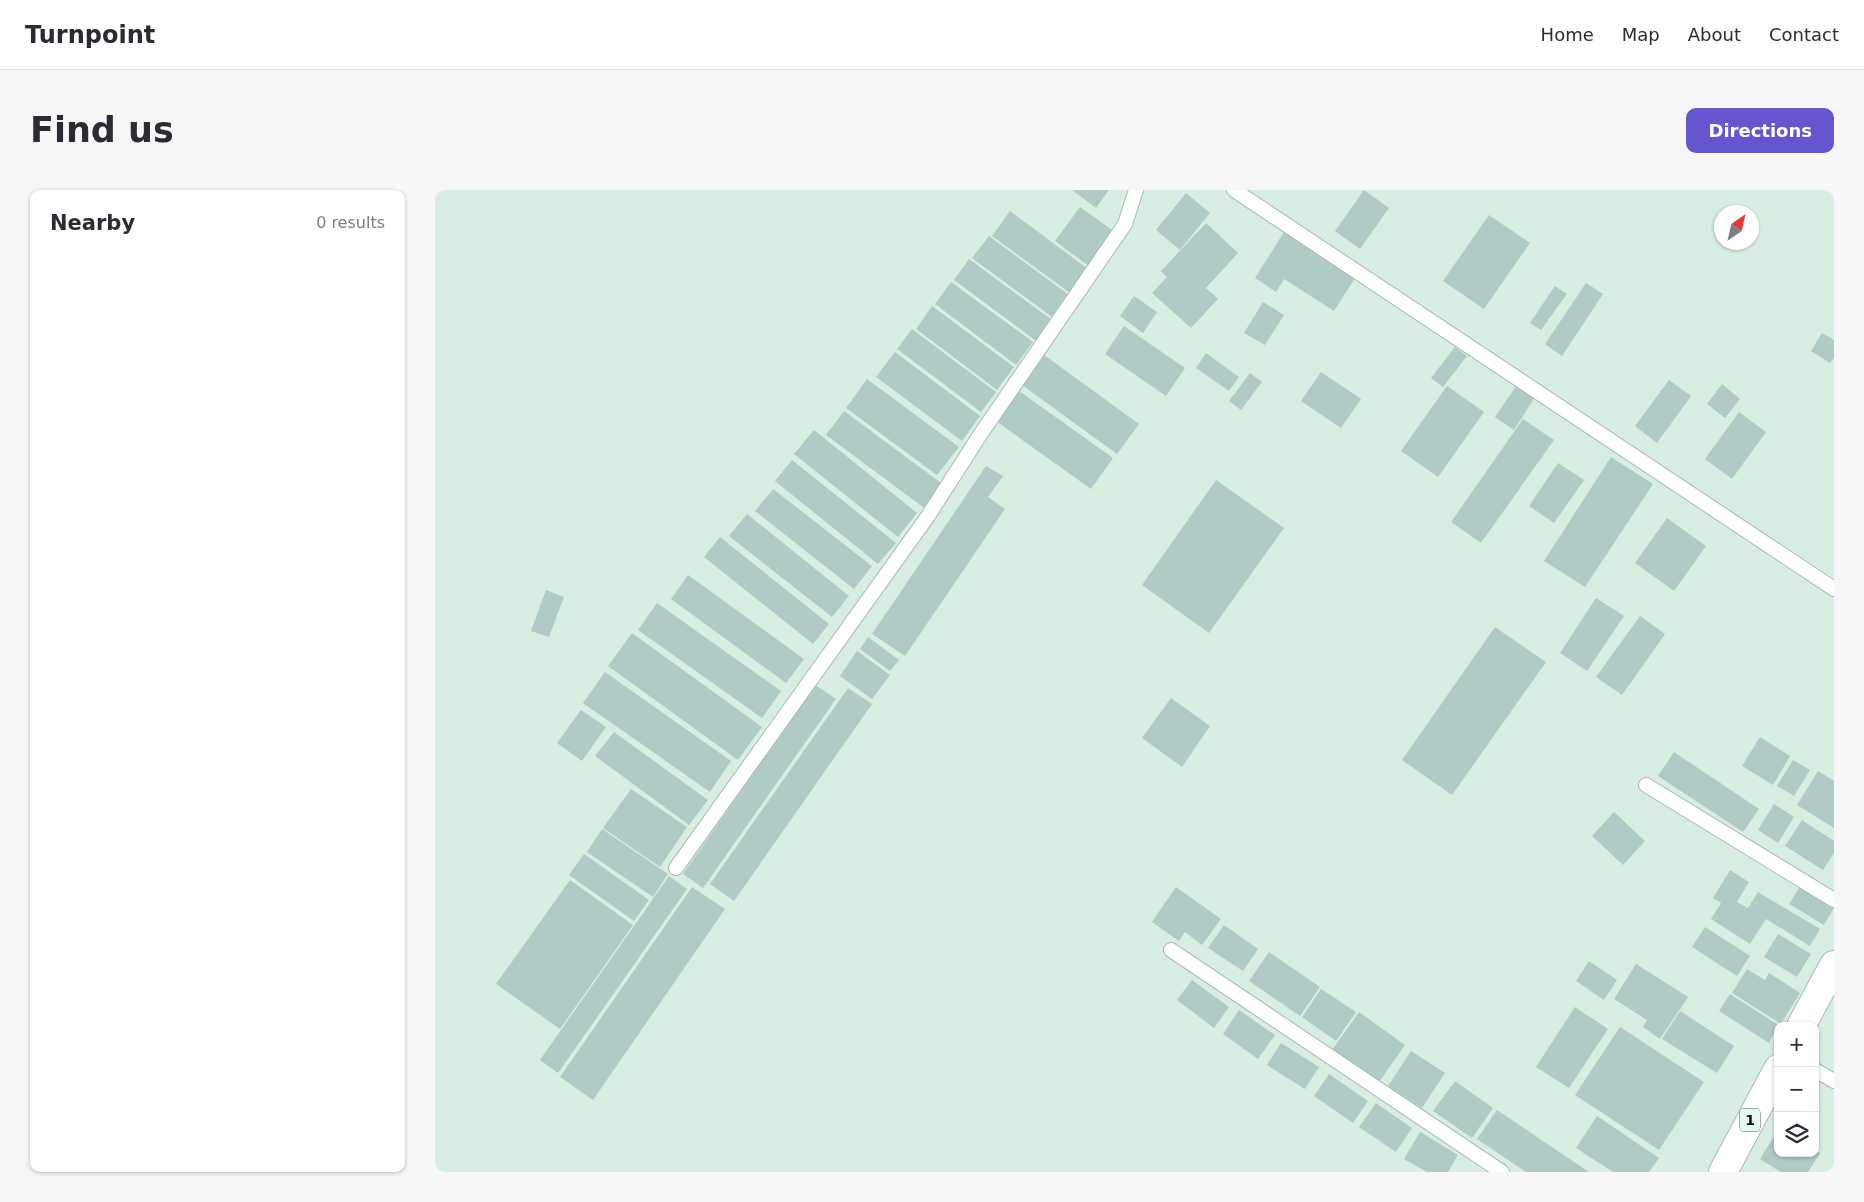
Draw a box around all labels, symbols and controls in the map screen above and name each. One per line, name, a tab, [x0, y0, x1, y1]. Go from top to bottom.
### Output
text: Turnpoint	[25, 21, 155, 49]
text: Home	[1541, 24, 1594, 45]
text: Map	[1622, 24, 1660, 45]
text: About	[1688, 24, 1741, 45]
text: Contact	[1769, 24, 1839, 45]
button: Directions	[1686, 108, 1834, 153]
text: Find us	[30, 110, 174, 150]
north arrow	[1714, 205, 1759, 250]
text: Nearby	[50, 211, 135, 235]
text: 0 results	[316, 213, 385, 232]
map controls	[1774, 1022, 1819, 1157]
button: +	[1774, 1022, 1819, 1067]
button: −	[1774, 1067, 1819, 1112]
road number: 1	[1740, 1108, 1760, 1132]
button: layers	[1774, 1112, 1819, 1157]

